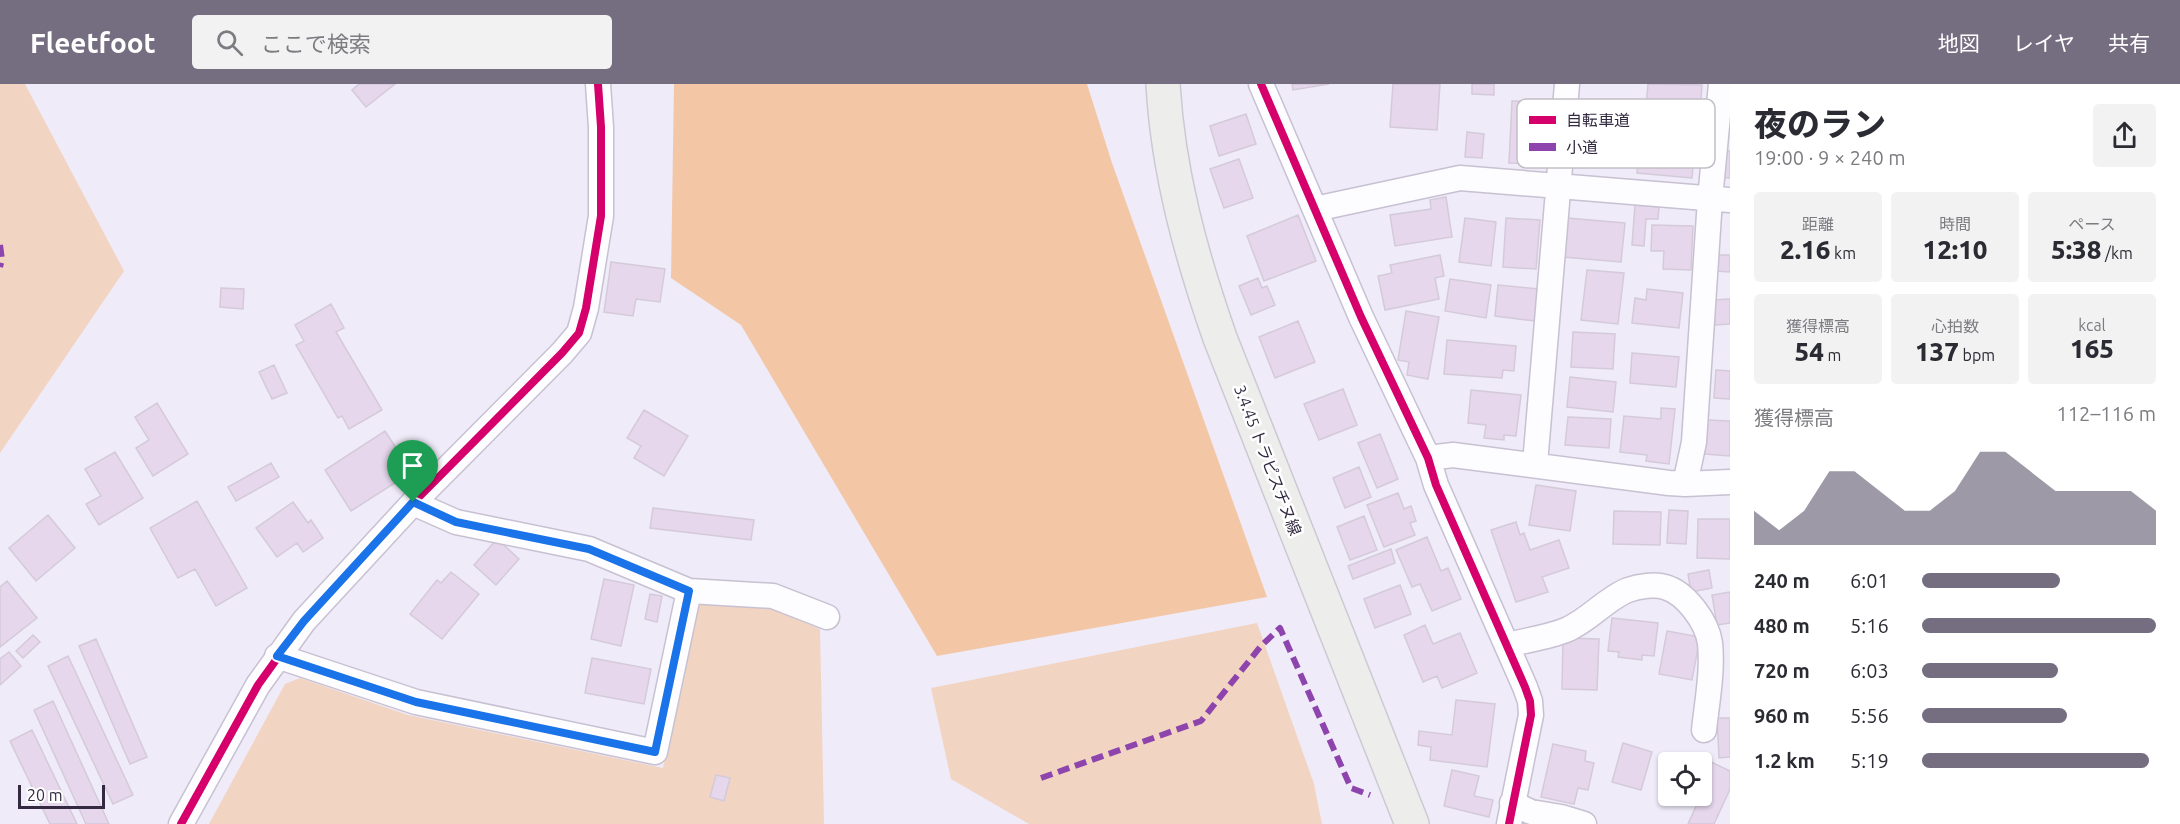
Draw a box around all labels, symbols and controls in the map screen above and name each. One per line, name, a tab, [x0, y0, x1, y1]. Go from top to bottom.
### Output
search box	[192, 15, 612, 69]
icon: search	[213, 26, 246, 59]
text: Fleetfoot	[30, 27, 156, 58]
text: ここで検索	[261, 31, 371, 56]
text: 地図	[1938, 31, 1980, 55]
text: レイヤ	[2013, 31, 2075, 55]
text: 共有	[2108, 31, 2150, 55]
legend	[1517, 99, 1715, 168]
button: share	[2093, 104, 2156, 167]
text: 夜のラン	[1754, 105, 1886, 142]
text: 自転車道	[1566, 111, 1630, 129]
text: 小道	[1566, 138, 1598, 156]
text: 19:00 · 9 × 240 m	[1754, 146, 1906, 169]
text: 距離	[1802, 215, 1834, 233]
text: 時間	[1939, 215, 1971, 233]
text: ペース	[2068, 215, 2116, 233]
text: 2.16	[1780, 235, 1830, 264]
text: 12:10	[1922, 235, 1988, 264]
text: 5:38	[2051, 235, 2101, 264]
text: km	[1830, 244, 1856, 262]
text: /km	[2101, 244, 2133, 262]
text: kcal	[2078, 316, 2106, 334]
text: 獲得標高	[1786, 317, 1850, 335]
text: 心拍数	[1931, 317, 1979, 335]
text: 165	[2070, 334, 2114, 363]
text: 54	[1795, 337, 1824, 366]
text: 137	[1915, 337, 1959, 366]
text: m	[1824, 346, 1841, 364]
text: bpm	[1959, 346, 1995, 364]
street label: 3.4.45 トラピスチヌ線	[1231, 382, 1305, 538]
text: 112–116 m	[2057, 402, 2156, 425]
text: 獲得標高	[1754, 406, 1834, 429]
pin	[387, 440, 438, 502]
icon: arrive	[396, 449, 429, 482]
text: 240 m	[1754, 569, 1810, 592]
text: 6:01	[1850, 569, 1889, 592]
text: 480 m	[1754, 614, 1810, 637]
text: 5:16	[1850, 614, 1889, 637]
text: 720 m	[1754, 659, 1810, 682]
text: 6:03	[1850, 659, 1889, 682]
text: 960 m	[1754, 704, 1810, 727]
text: 5:56	[1850, 704, 1889, 727]
text: 1.2 km	[1754, 749, 1815, 772]
text: 5:19	[1850, 749, 1889, 772]
map controls	[1658, 752, 1712, 806]
button: locate	[1658, 752, 1712, 806]
scale bar	[18, 782, 105, 810]
text: 20 m	[27, 786, 63, 804]

